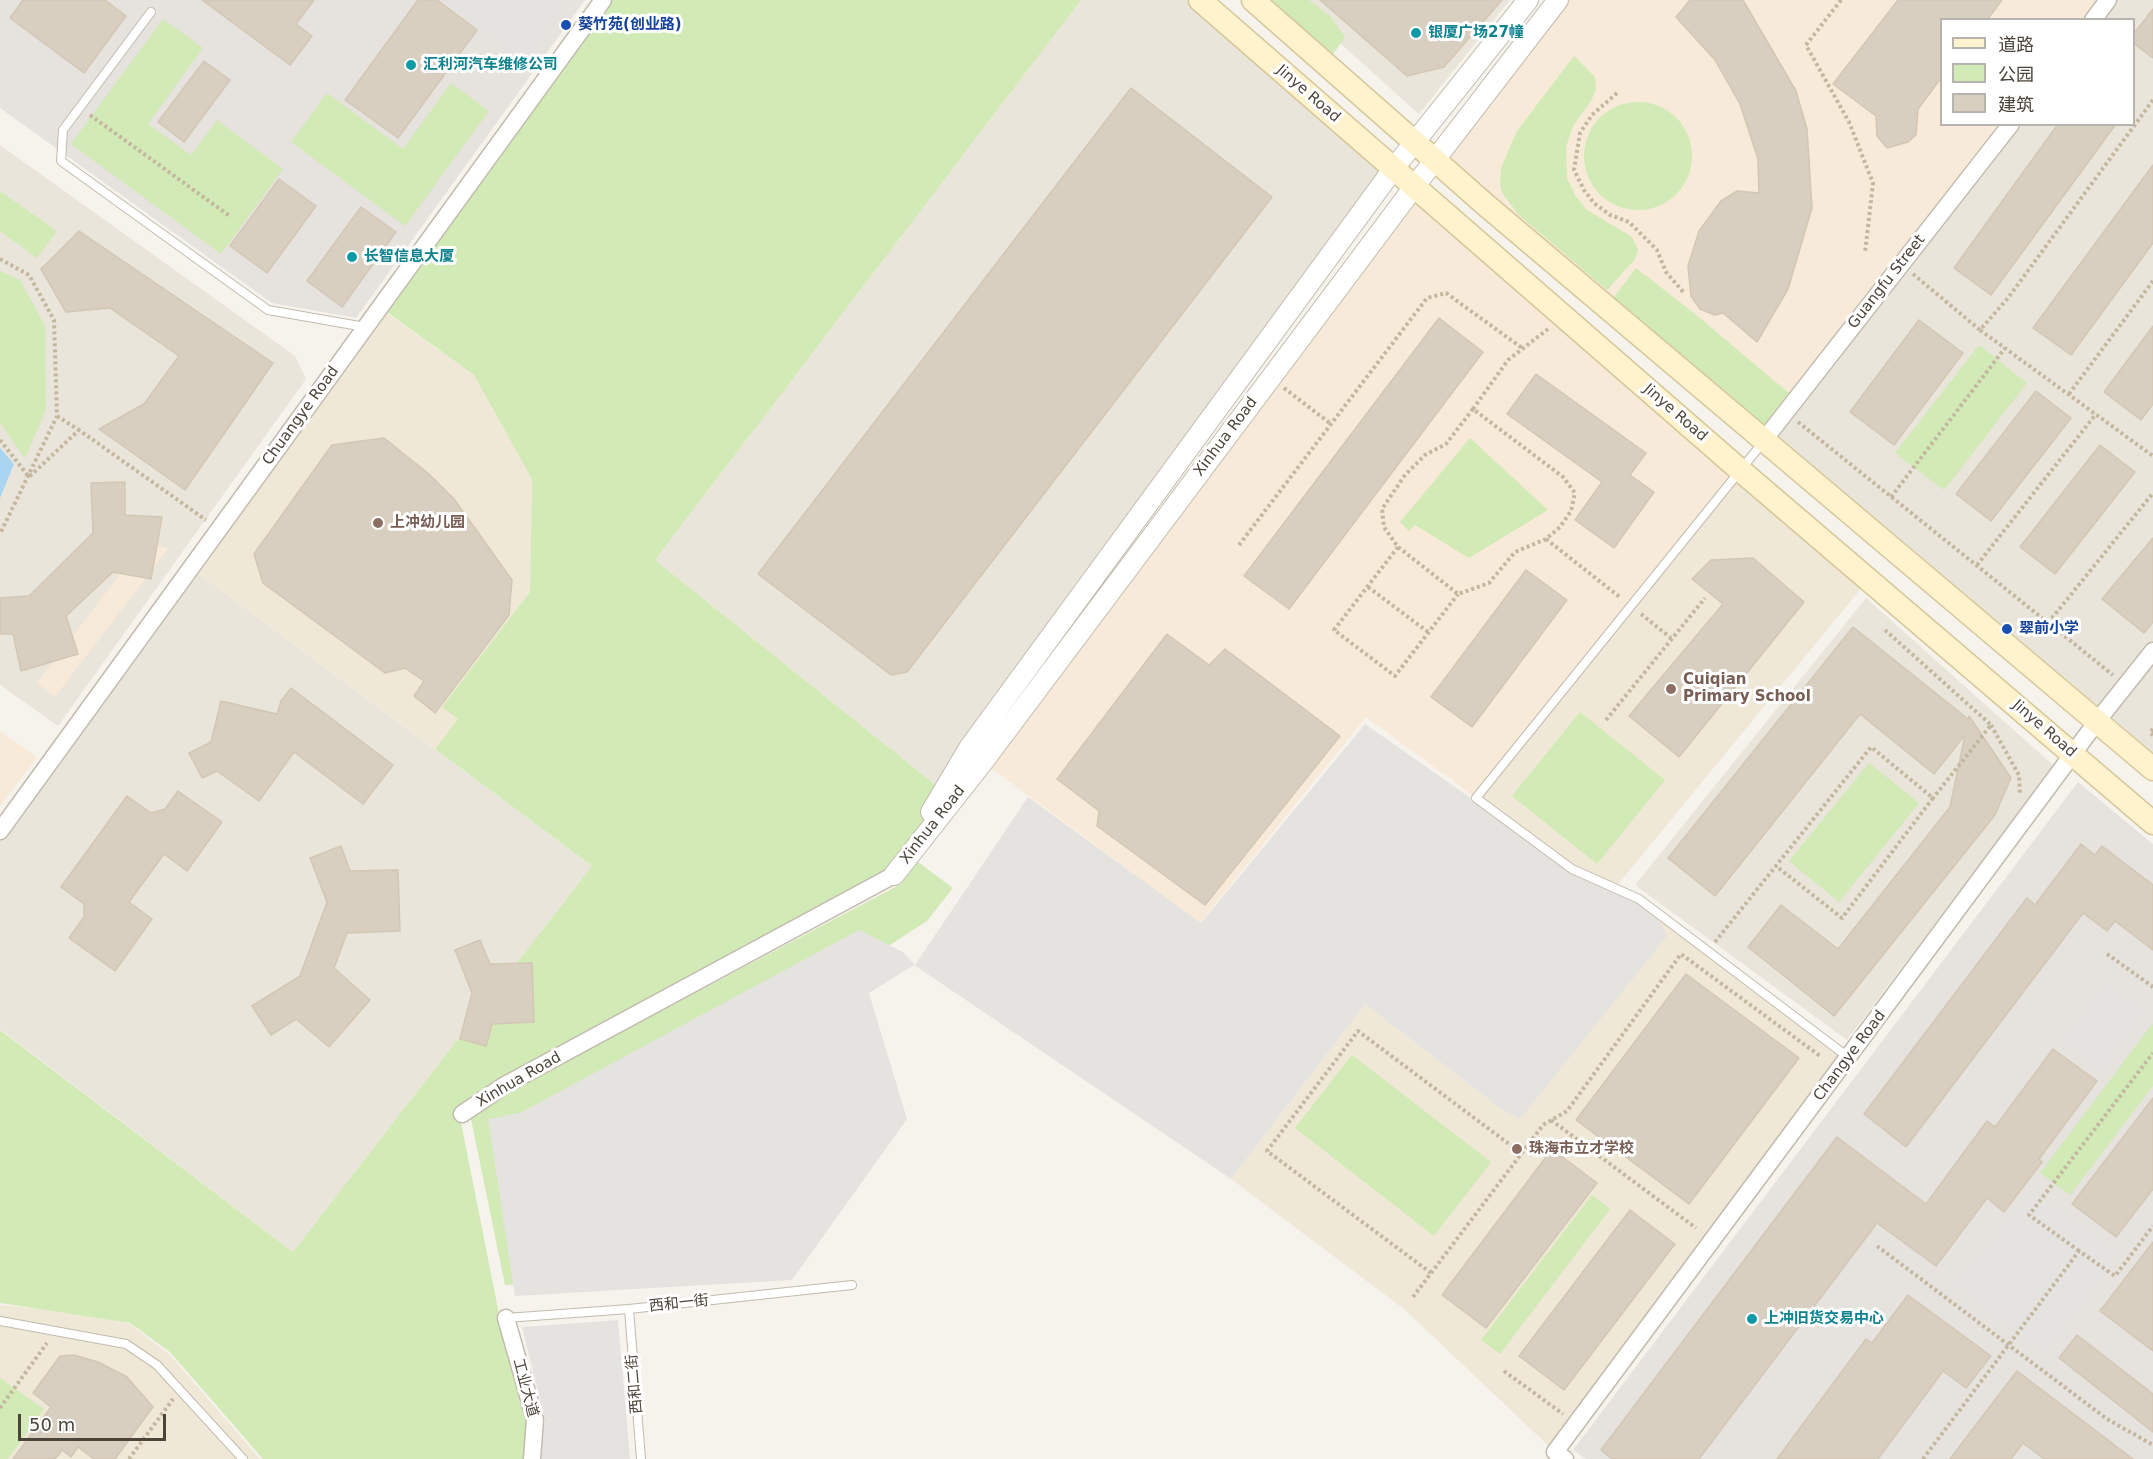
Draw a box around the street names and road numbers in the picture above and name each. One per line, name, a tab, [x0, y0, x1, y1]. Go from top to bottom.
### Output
street label: Jinye Road	[1272, 61, 1344, 127]
street label: Guangfu Street	[1845, 231, 1929, 333]
street label: Chuangye Road	[259, 363, 343, 469]
street label: Jinye Road	[1639, 380, 1711, 446]
street label: Xinhua Road	[1190, 394, 1262, 480]
street label: Jinye Road	[2008, 696, 2080, 762]
street label: Xinhua Road	[897, 782, 969, 868]
street label: Changye Road	[1810, 1007, 1890, 1105]
street label: Xinhua Road	[474, 1049, 564, 1111]
street label: 西和一街	[648, 1292, 710, 1316]
street label: 西和二街	[623, 1353, 647, 1415]
street label: 工业大道	[509, 1357, 541, 1419]

